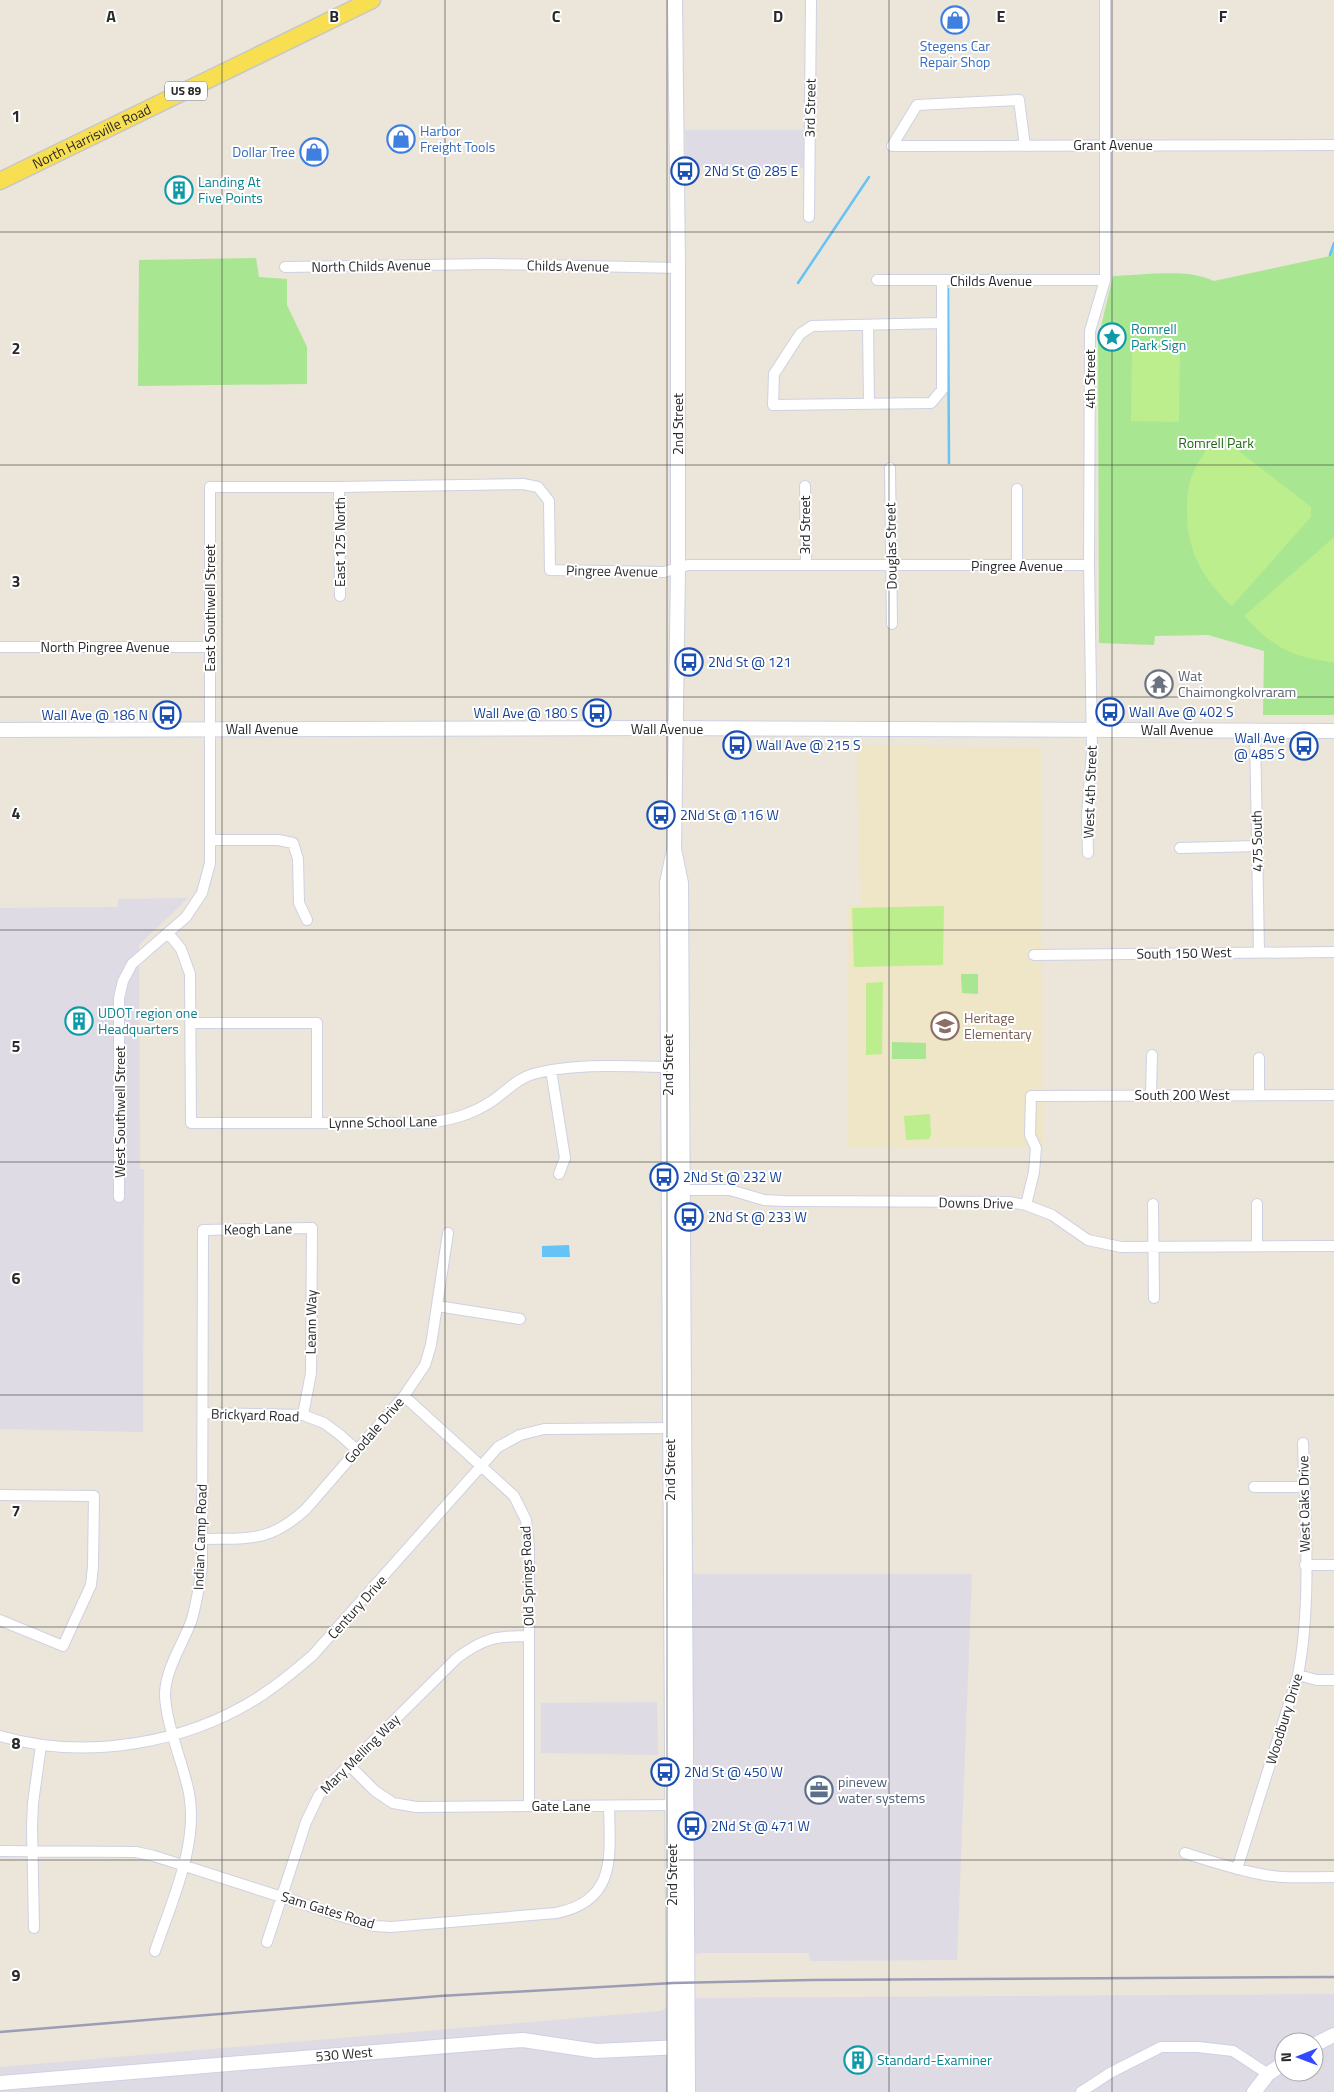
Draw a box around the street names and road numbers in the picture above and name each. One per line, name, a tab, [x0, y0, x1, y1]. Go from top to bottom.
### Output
street label: 3rd Street	[798, 78, 821, 138]
road number: US 89	[165, 82, 207, 100]
street label: North Harrisville Road	[29, 98, 154, 174]
street label: Grant Avenue	[1073, 134, 1153, 155]
street label: North Childs Avenue	[311, 254, 431, 277]
street label: Childs Avenue	[527, 254, 609, 277]
street label: Childs Avenue	[950, 270, 1032, 291]
street label: 4th Street	[1079, 349, 1100, 409]
street label: 2nd Street	[667, 393, 688, 455]
street label: 3rd Street	[794, 495, 815, 555]
street label: East 125 North	[329, 497, 350, 587]
street label: Douglas Street	[879, 502, 902, 590]
street label: East Southwell Street	[199, 544, 220, 672]
street label: Pingree Avenue	[971, 555, 1063, 576]
street label: Pingree Avenue	[566, 559, 658, 582]
street label: North Pingree Avenue	[41, 636, 169, 657]
street label: Wall Avenue	[226, 718, 298, 739]
street label: Wall Avenue	[631, 718, 703, 739]
street label: Wall Avenue	[1141, 719, 1213, 740]
street label: West 4th Street	[1077, 745, 1102, 839]
street label: 475 South	[1245, 810, 1268, 872]
street label: South 150 West	[1136, 941, 1232, 964]
street label: 2nd Street	[657, 1034, 678, 1096]
street label: West Southwell Street	[109, 1046, 130, 1178]
street label: South 200 West	[1134, 1084, 1230, 1105]
street label: Lynne School Lane	[328, 1110, 437, 1133]
street label: Downs Drive	[938, 1191, 1014, 1214]
street label: Keogh Lane	[224, 1217, 292, 1240]
street label: Leann Way	[299, 1289, 322, 1355]
street label: Goodale Drive	[339, 1392, 408, 1467]
street label: Brickyard Road	[210, 1402, 300, 1427]
street label: 2nd Street	[659, 1439, 680, 1501]
street label: West Oaks Drive	[1292, 1455, 1315, 1553]
street label: Indian Camp Road	[187, 1484, 212, 1590]
street label: Old Springs Road	[514, 1525, 539, 1627]
street label: Century Drive	[322, 1570, 391, 1643]
street label: Woodbury Drive	[1260, 1671, 1307, 1767]
street label: Mary Melling Way	[315, 1709, 405, 1798]
street label: Gate Lane	[531, 1795, 591, 1816]
street label: 2nd Street	[661, 1844, 682, 1906]
street label: Sam Gates Road	[279, 1885, 378, 1934]
street label: 530 West	[315, 2041, 373, 2066]

